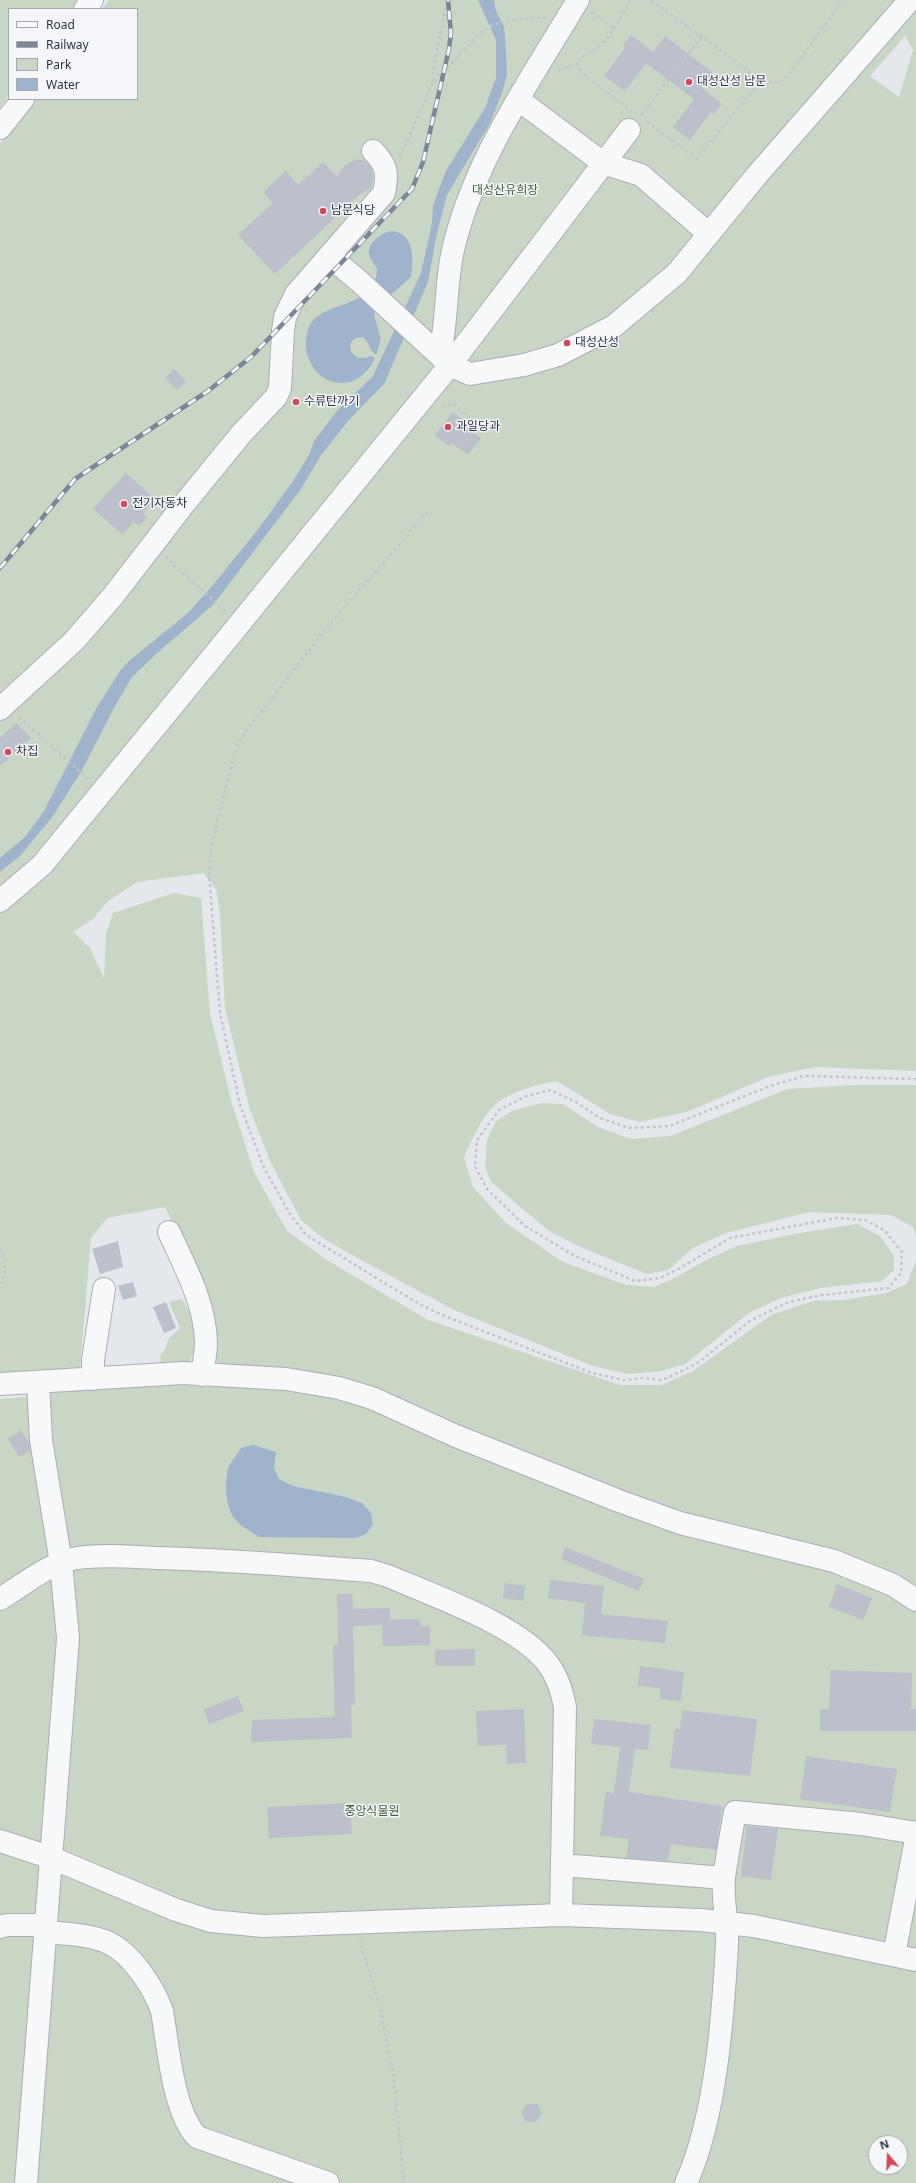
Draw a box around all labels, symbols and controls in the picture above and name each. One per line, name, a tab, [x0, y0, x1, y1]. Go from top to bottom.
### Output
legend	[8, 8, 138, 100]
text: Road	[46, 16, 75, 33]
text: Railway	[46, 36, 89, 53]
text: Park	[46, 56, 71, 73]
place label: 대성산성 남문	[697, 75, 766, 89]
text: Water	[46, 76, 80, 93]
marker: 대성산성 남문	[684, 77, 694, 87]
park label: 대성산유희장	[472, 184, 538, 198]
place label: 남문식당	[331, 204, 375, 218]
marker: 남문식당	[318, 206, 328, 216]
place label: 대성산성	[575, 336, 619, 350]
marker: 대성산성	[562, 338, 572, 348]
place label: 수류탄까기	[304, 395, 359, 409]
marker: 수류탄까기	[291, 397, 301, 407]
place label: 과일당과	[456, 420, 500, 434]
marker: 과일당과	[443, 422, 453, 432]
place label: 전기자동차	[132, 497, 187, 511]
marker: 전기자동차	[119, 499, 129, 509]
place label: 차집	[16, 745, 38, 759]
marker: 차집	[3, 747, 13, 757]
park label: 중앙식물원	[344, 1805, 400, 1819]
north arrow	[868, 2135, 908, 2175]
text: N	[878, 2136, 891, 2153]

